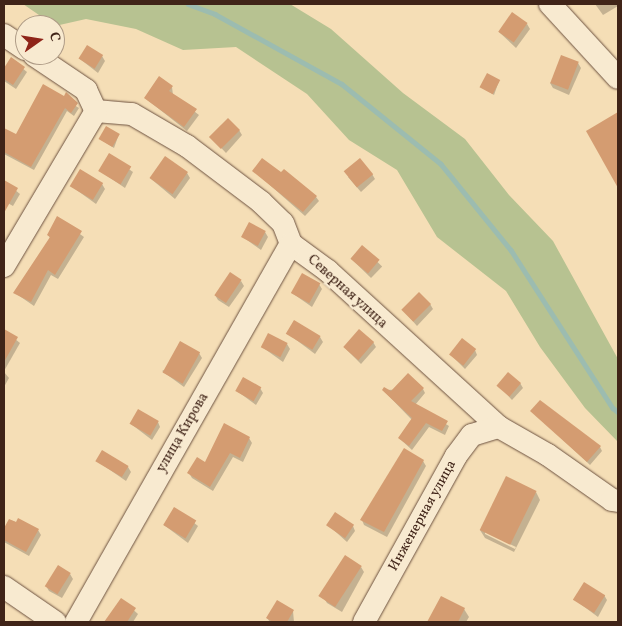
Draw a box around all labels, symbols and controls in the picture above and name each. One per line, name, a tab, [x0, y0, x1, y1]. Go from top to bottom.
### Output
north arrow	[15, 15, 65, 65]
text: С	[44, 30, 64, 43]
street label: Северная улица	[303, 252, 391, 332]
street label: улица Кирова	[153, 390, 213, 476]
street label: Инженерная улица	[386, 458, 460, 574]

